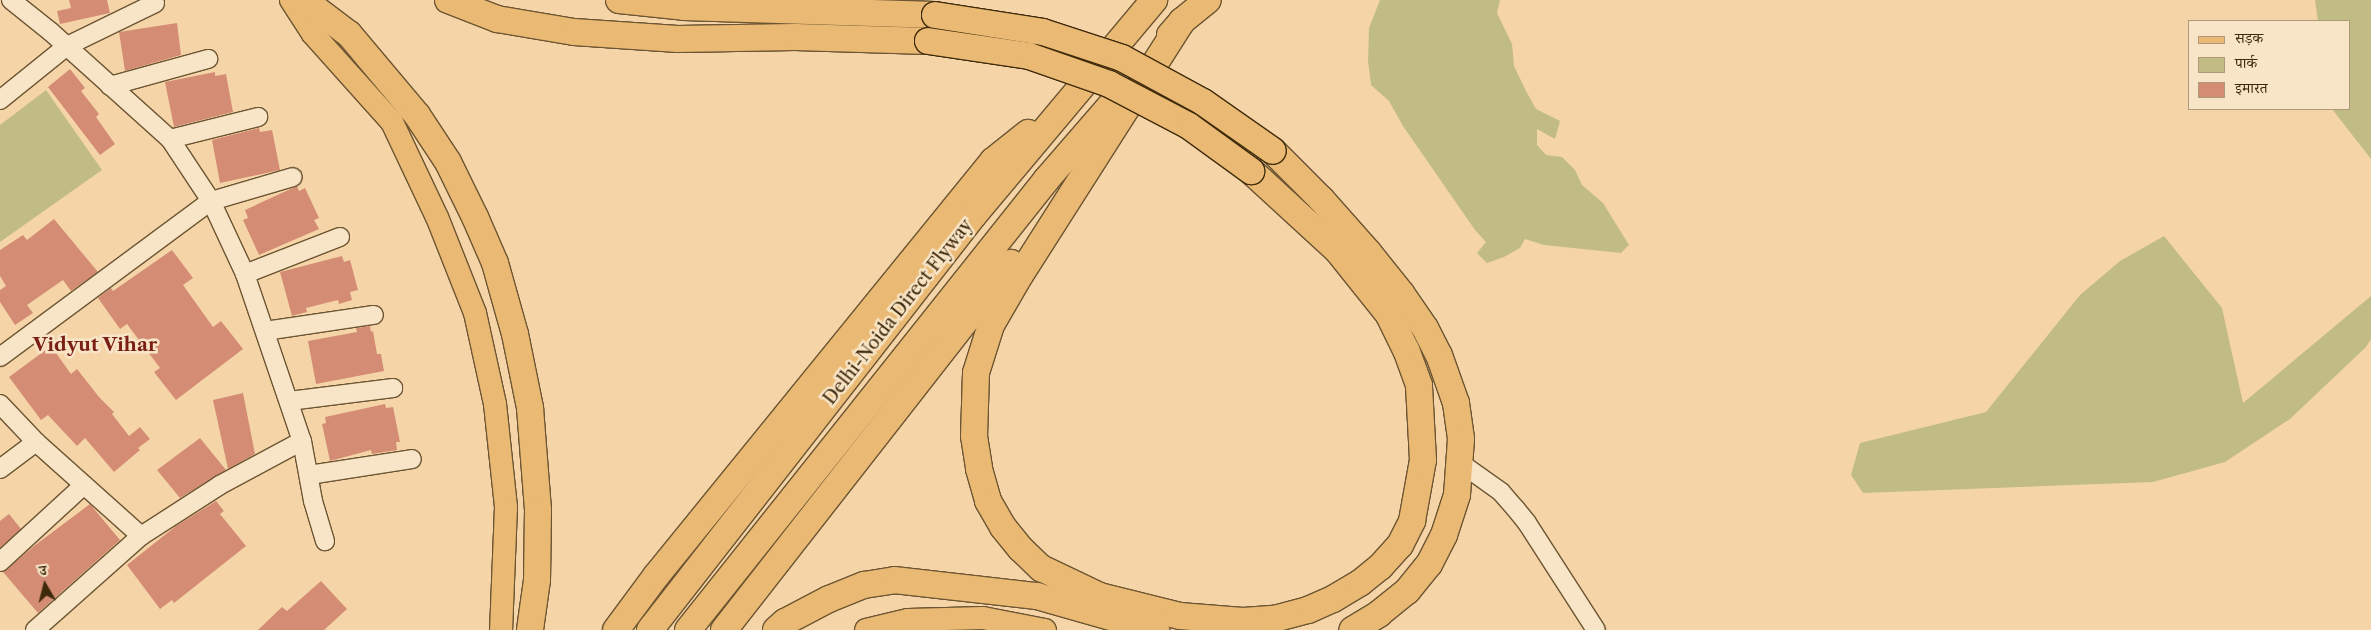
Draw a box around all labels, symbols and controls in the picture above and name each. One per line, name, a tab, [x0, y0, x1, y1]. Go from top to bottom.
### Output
legend	[2188, 20, 2351, 110]
text: सड़क	[2235, 28, 2263, 47]
text: पार्क	[2235, 53, 2257, 72]
text: इमारत	[2235, 78, 2268, 97]
street label: Delhi-Noida Direct Flyway	[819, 215, 977, 409]
district label: Vidyut Vihar	[32, 334, 158, 356]
north arrow	[20, 560, 70, 610]
text: उ	[38, 561, 48, 580]

